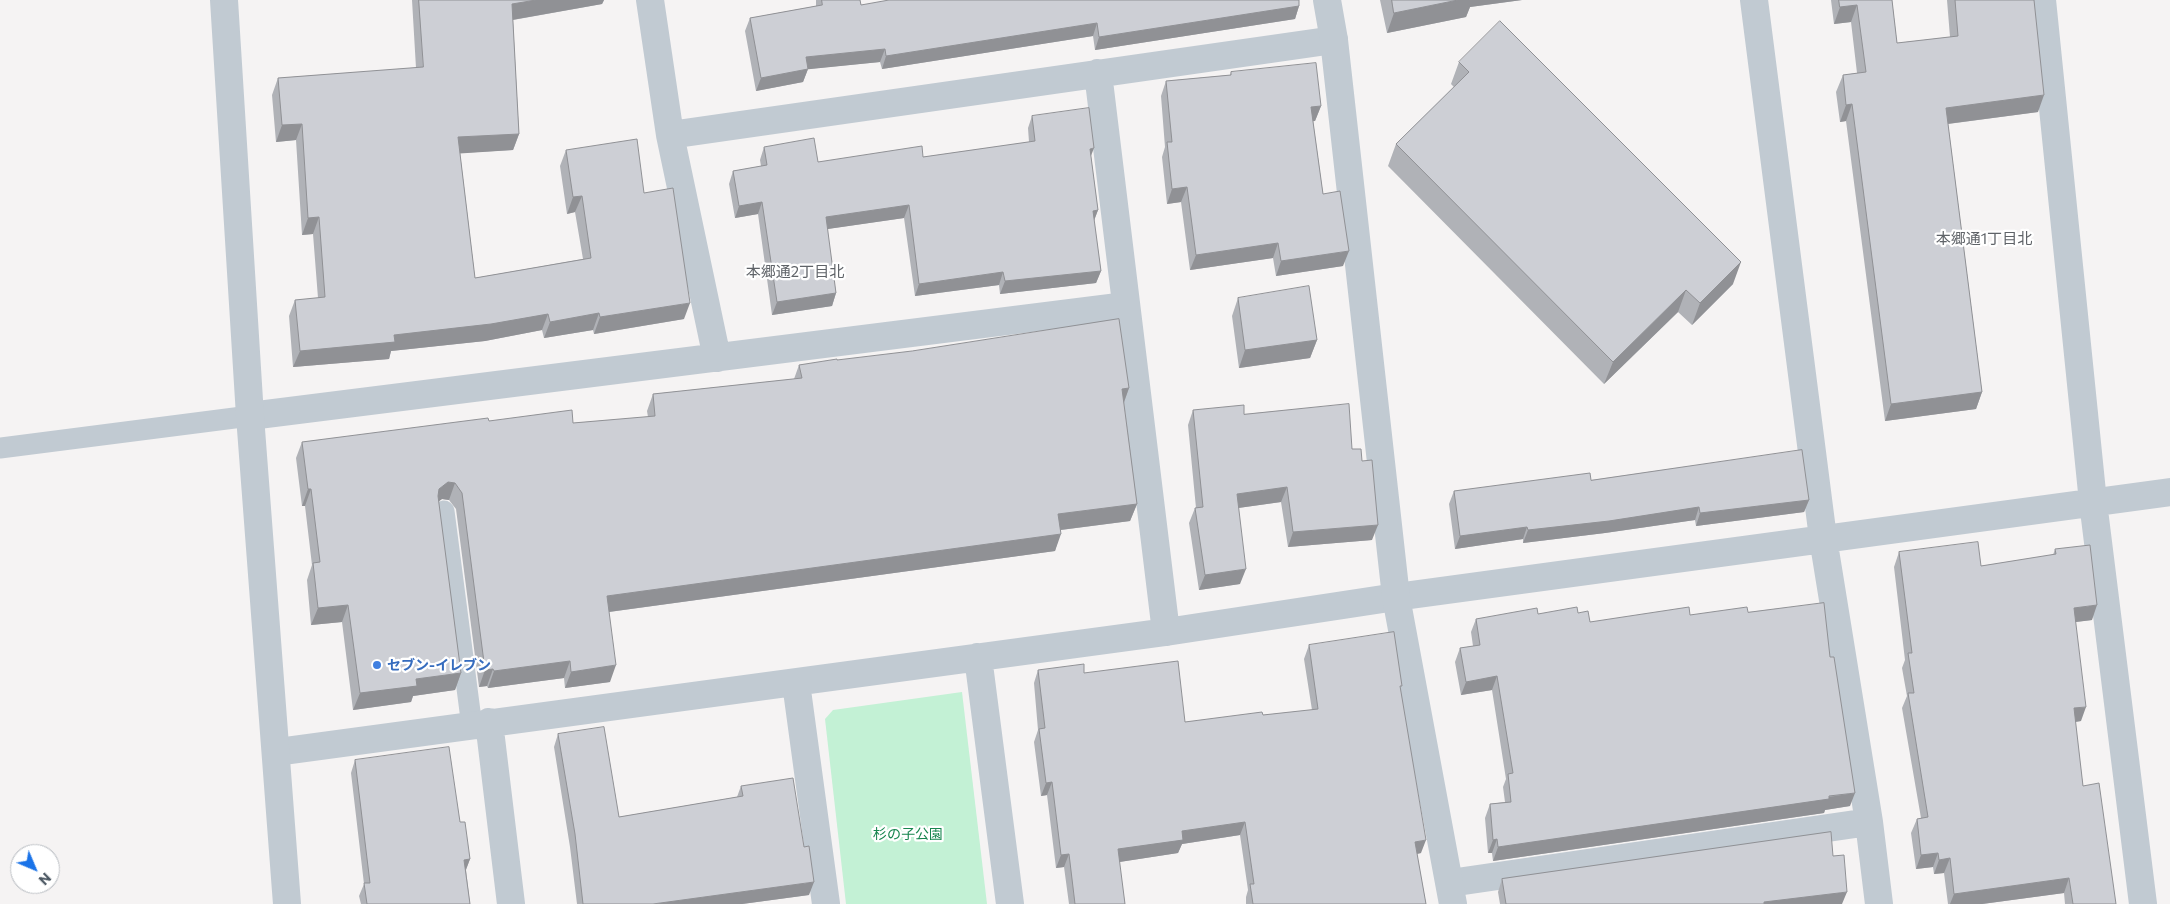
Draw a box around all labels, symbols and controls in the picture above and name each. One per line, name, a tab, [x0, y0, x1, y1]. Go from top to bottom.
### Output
district label: 本郷通1丁目北	[1936, 230, 2032, 248]
district label: 本郷通2丁目北	[746, 263, 844, 281]
place label: セブン-イレブン	[387, 657, 491, 673]
marker: セブン-イレブン	[371, 659, 383, 671]
park label: 杉の子公園	[873, 826, 943, 842]
north arrow	[10, 844, 60, 894]
text: N	[36, 870, 55, 889]

